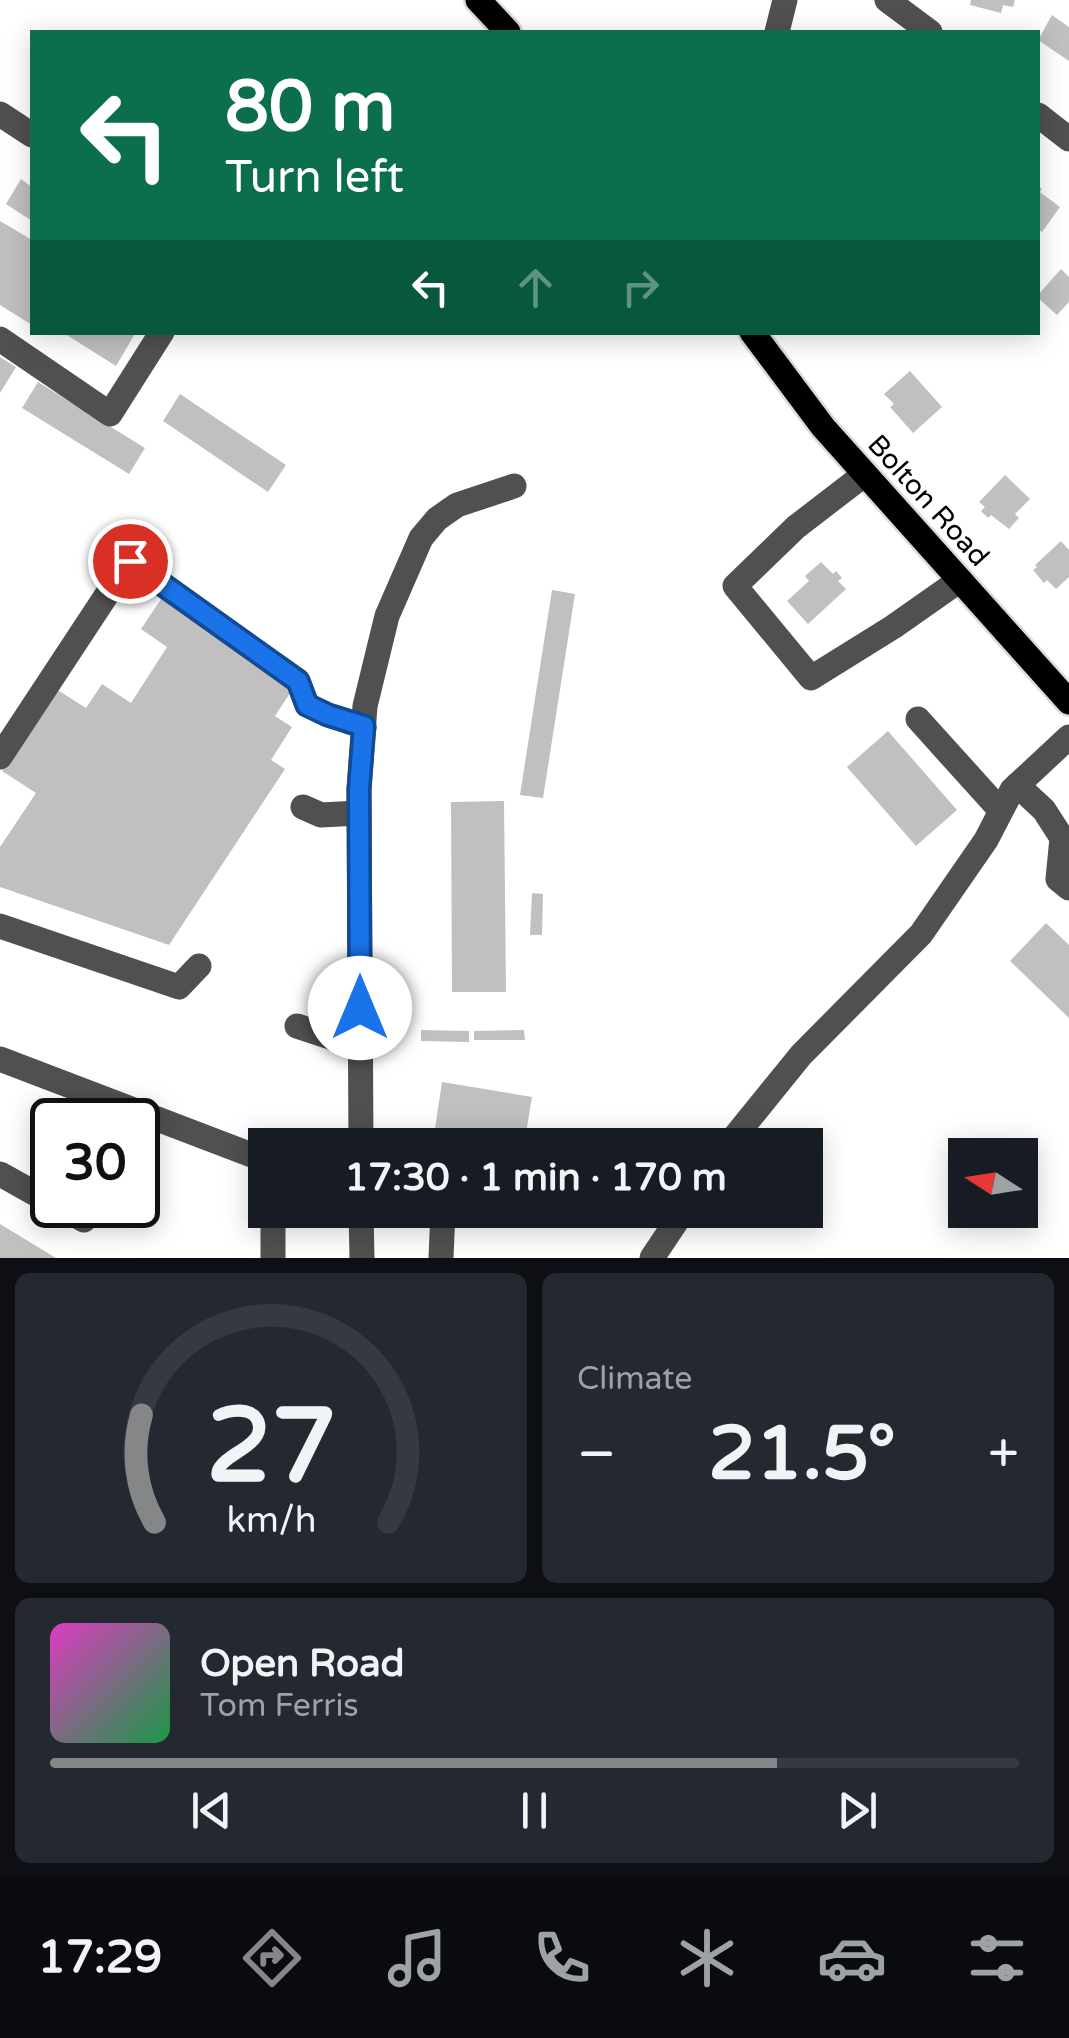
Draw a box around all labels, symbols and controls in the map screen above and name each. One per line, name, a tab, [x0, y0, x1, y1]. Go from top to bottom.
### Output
text: 80 m	[225, 66, 395, 150]
icon: left	[60, 70, 190, 200]
text: Turn left	[225, 151, 404, 205]
icon: left	[403, 260, 458, 315]
icon: ahead	[508, 260, 563, 315]
icon: right	[613, 260, 668, 315]
street label: Bolton Road	[860, 428, 996, 574]
pin	[88, 519, 173, 604]
icon: arrive	[103, 534, 158, 589]
position arrow	[308, 956, 412, 1060]
speed limit sign: 30	[30, 1098, 160, 1228]
north arrow	[948, 1138, 1038, 1228]
map controls	[948, 1138, 1038, 1228]
text: 17:30 · 1 min · 170 m	[344, 1155, 727, 1201]
text: Climate	[577, 1360, 692, 1398]
text: 27	[206, 1385, 336, 1510]
text: 21.5°	[708, 1409, 896, 1499]
text: −	[577, 1422, 616, 1488]
text: +	[988, 1422, 1019, 1488]
text: km/h	[226, 1499, 316, 1542]
text: Open Road	[200, 1641, 405, 1687]
text: Tom Ferris	[200, 1687, 359, 1725]
icon: previous	[184, 1783, 239, 1838]
icon: pause	[507, 1783, 562, 1838]
icon: next	[830, 1783, 885, 1838]
icon: directions	[237, 1923, 307, 1993]
icon: music	[382, 1923, 452, 1993]
icon: phone	[527, 1923, 597, 1993]
icon: climate	[672, 1923, 742, 1993]
icon: car	[817, 1923, 887, 1993]
icon: filters	[962, 1923, 1032, 1993]
text: 17:29	[37, 1931, 162, 1985]

